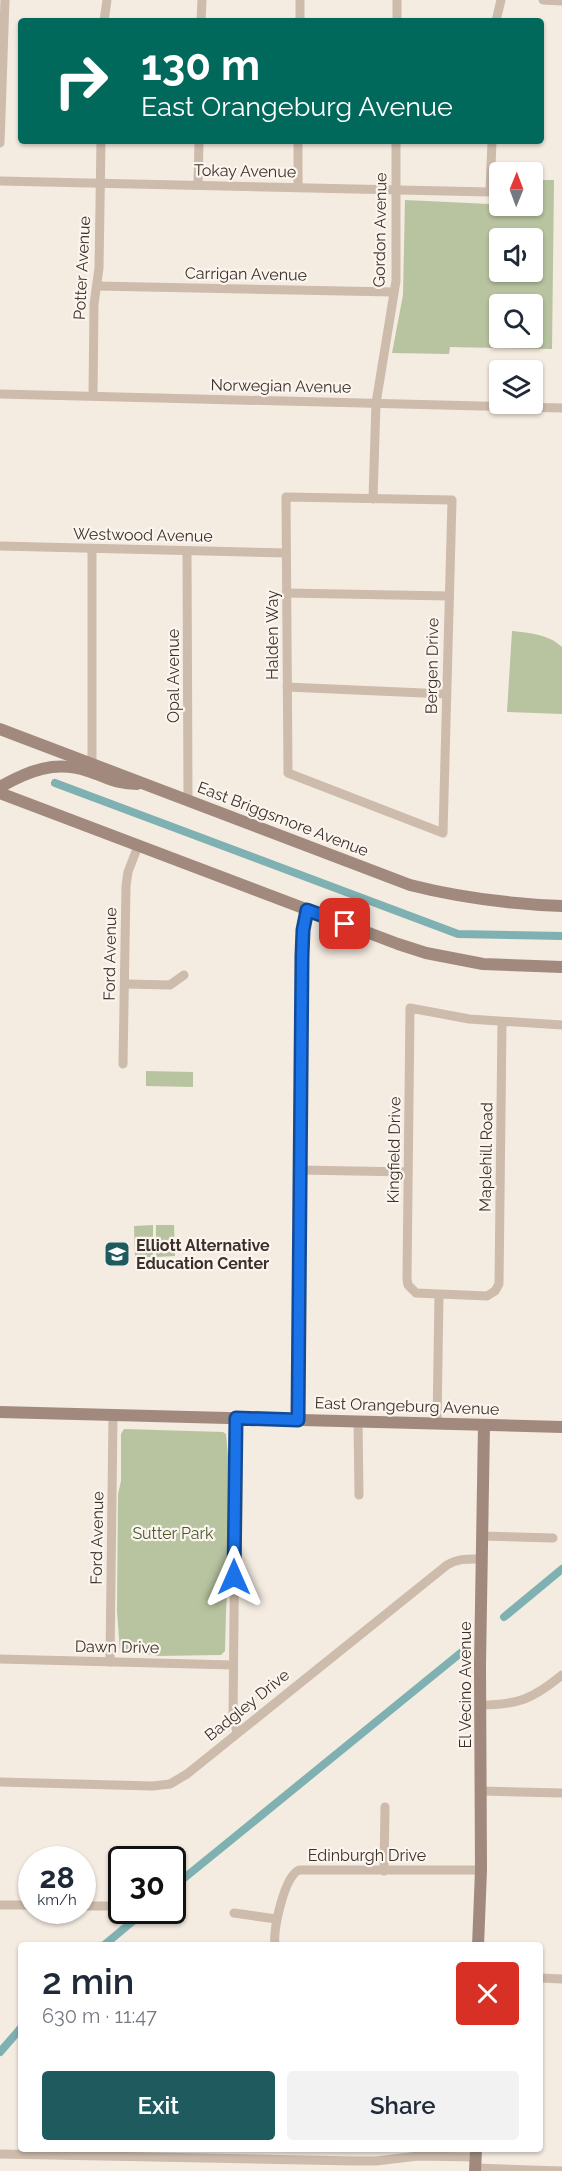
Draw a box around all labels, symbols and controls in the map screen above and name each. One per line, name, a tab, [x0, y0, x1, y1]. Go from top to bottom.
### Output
text: 130 m	[141, 41, 260, 90]
icon: right	[42, 42, 120, 120]
text: East Orangeburg Avenue	[141, 91, 453, 122]
street label: Tokay Avenue	[194, 161, 296, 181]
north arrow	[489, 162, 543, 216]
map controls	[489, 162, 543, 414]
street label: Gordon Avenue	[369, 172, 391, 288]
street label: Potter Avenue	[70, 216, 94, 320]
button: sound	[489, 228, 543, 282]
street label: Carrigan Avenue	[185, 263, 307, 285]
button: search	[489, 294, 543, 348]
button: layers	[489, 360, 543, 414]
street label: Norwegian Avenue	[211, 375, 351, 397]
street label: Westwood Avenue	[73, 524, 213, 546]
street label: Halden Way	[263, 590, 282, 680]
street label: Bergen Drive	[422, 618, 442, 714]
street label: Opal Avenue	[164, 629, 183, 723]
street label: East Briggsmore Avenue	[195, 778, 371, 860]
pin	[319, 898, 370, 949]
street label: Ford Avenue	[100, 907, 120, 1001]
icon: arrive	[328, 907, 361, 940]
street label: Kingfield Drive	[384, 1096, 404, 1204]
street label: Maplehill Road	[476, 1102, 496, 1212]
place label: Elliott Alternative Education Center	[136, 1236, 270, 1273]
school or university icon: Elliott Alternative Education Center	[102, 1239, 132, 1269]
street label: East Orangeburg Avenue	[314, 1393, 500, 1419]
street label: Ford Avenue	[87, 1491, 107, 1585]
park label: Sutter Park	[132, 1524, 214, 1543]
position arrow	[202, 1545, 266, 1609]
street label: El Vecino Avenue	[456, 1621, 475, 1749]
street label: Dawn Drive	[75, 1637, 159, 1657]
street label: Badgley Drive	[201, 1665, 293, 1745]
speed limit sign: 30	[108, 1846, 186, 1924]
street label: Edinburgh Drive	[308, 1846, 426, 1865]
text: 28	[39, 1860, 75, 1895]
text: km/h	[37, 1891, 77, 1909]
text: 2 min	[42, 1960, 134, 2002]
button: close	[456, 1962, 519, 2025]
text: 630 m · 11:47	[42, 2004, 157, 2028]
button: Exit	[42, 2071, 275, 2140]
button: Share	[287, 2071, 519, 2140]

